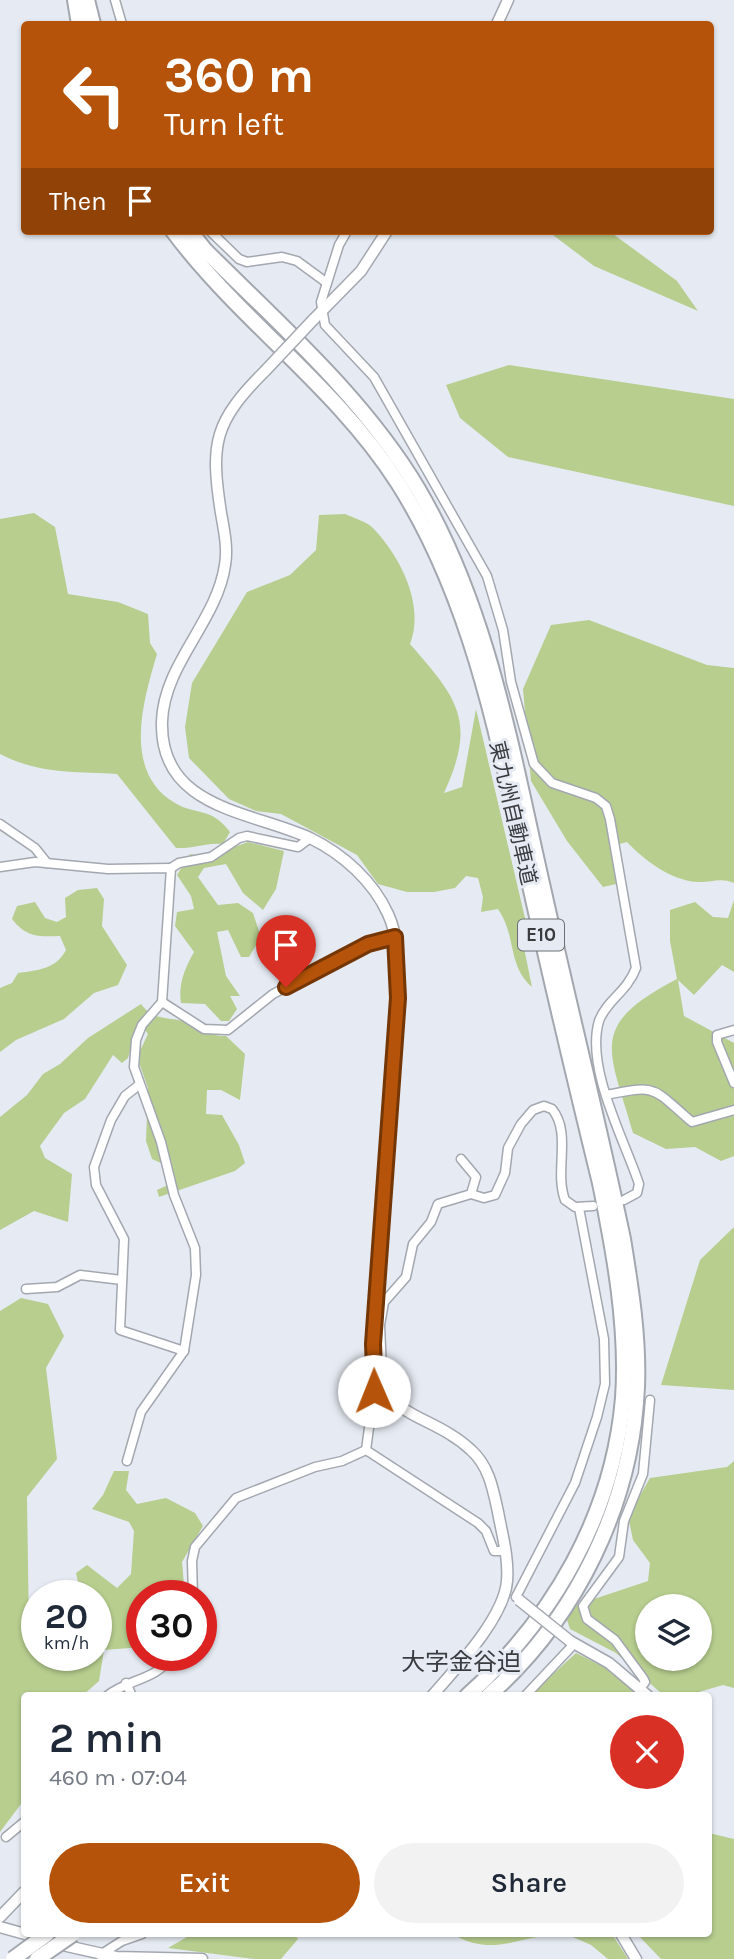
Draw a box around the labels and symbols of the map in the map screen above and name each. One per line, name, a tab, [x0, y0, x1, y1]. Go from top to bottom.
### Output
street label: 東九州自動車道	[485, 739, 541, 887]
pin	[256, 915, 316, 987]
road number: E10	[518, 920, 564, 951]
position arrow	[337, 1354, 411, 1428]
speed limit sign: 30	[126, 1580, 217, 1671]
district label: 大字金谷迫	[401, 1648, 521, 1676]

